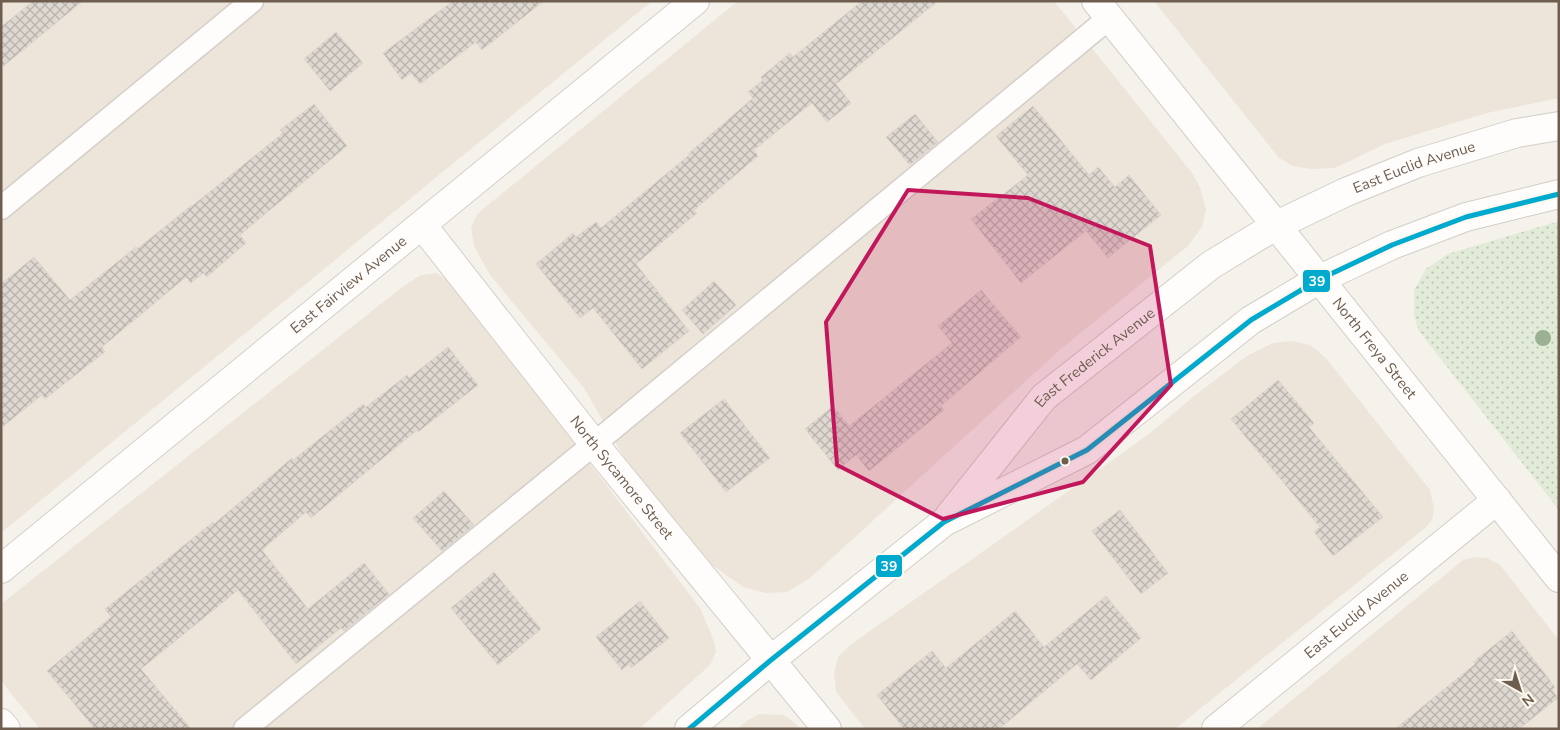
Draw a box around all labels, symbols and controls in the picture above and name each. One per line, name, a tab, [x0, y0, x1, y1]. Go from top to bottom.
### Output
street label: East Euclid Avenue	[1350, 136, 1478, 198]
street label: East Fairview Avenue	[286, 231, 411, 338]
line badge: 39	[1302, 269, 1331, 293]
text: 39	[1309, 272, 1325, 291]
street label: North Freya Street	[1328, 293, 1422, 403]
street label: East Frederick Avenue	[1030, 303, 1159, 411]
street label: North Sycamore Street	[566, 412, 678, 544]
unlabelled marker	[1060, 456, 1070, 466]
line badge: 39	[875, 554, 903, 578]
text: 39	[881, 557, 897, 576]
street label: East Euclid Avenue	[1300, 566, 1412, 663]
north arrow	[1495, 665, 1545, 715]
text: N	[1518, 689, 1538, 710]

